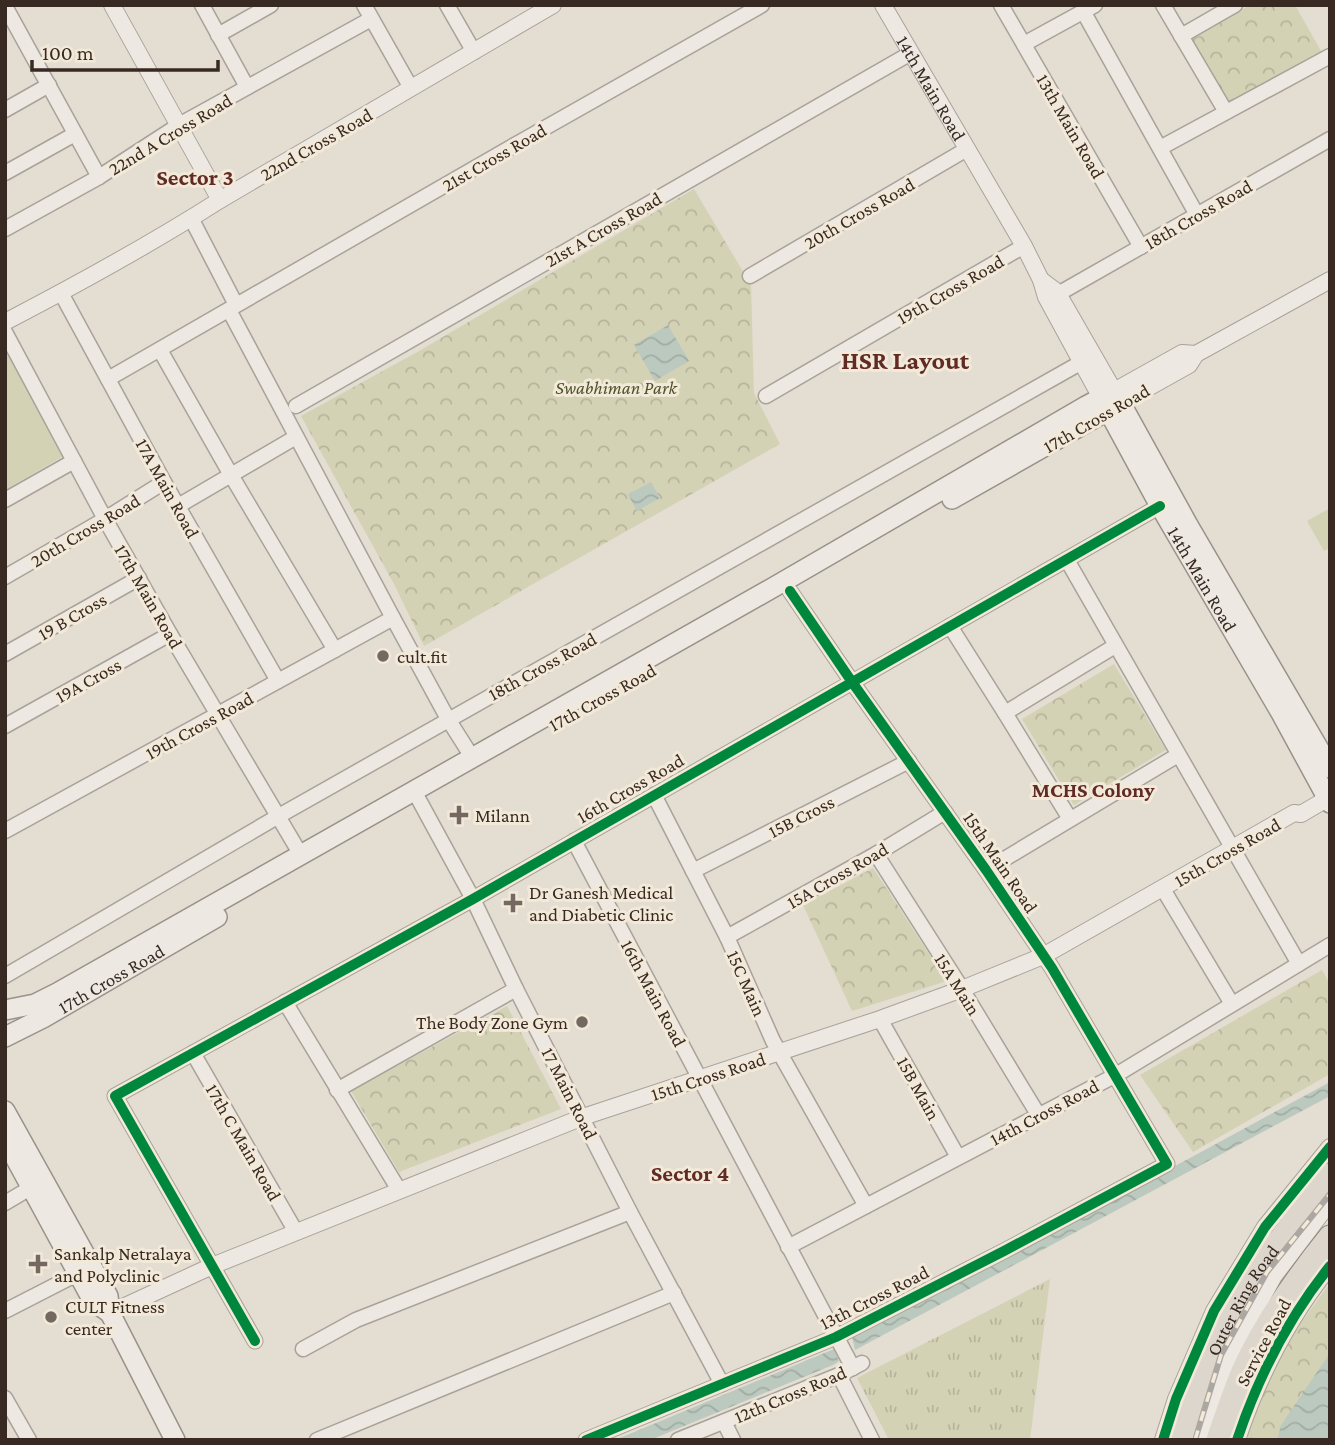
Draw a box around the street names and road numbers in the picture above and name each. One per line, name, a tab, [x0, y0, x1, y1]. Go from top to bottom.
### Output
street label: 14th Main Road	[892, 32, 970, 144]
street label: 13th Main Road	[1032, 70, 1109, 182]
street label: 22nd A Cross Road	[105, 89, 236, 180]
street label: 22nd Cross Road	[257, 104, 376, 185]
street label: 21st Cross Road	[438, 119, 550, 196]
street label: 20th Cross Road	[800, 173, 918, 253]
street label: 18th Cross Road	[1141, 175, 1256, 254]
street label: 21st A Cross Road	[541, 188, 665, 271]
street label: 19th Cross Road	[893, 250, 1007, 329]
street label: 17th Cross Road	[1039, 380, 1153, 457]
street label: 17A Main Road	[132, 435, 204, 542]
street label: 20th Cross Road	[27, 490, 144, 571]
street label: 14th Main Road	[1163, 523, 1241, 635]
street label: 17th Main Road	[110, 540, 187, 652]
street label: 19 B Cross	[34, 588, 110, 644]
street label: 18th Cross Road	[484, 628, 600, 705]
street label: 19A Cross	[52, 654, 125, 707]
street label: 17th Cross Road	[545, 659, 659, 735]
street label: 19th Cross Road	[142, 687, 257, 764]
street label: 16th Cross Road	[573, 749, 687, 828]
street label: 15B Cross	[765, 791, 838, 842]
street label: 15th Main Road	[959, 808, 1042, 917]
street label: 15th Cross Road	[1170, 814, 1284, 891]
street label: 15A Cross Road	[783, 838, 892, 913]
street label: 16th Main Road	[617, 936, 690, 1050]
street label: 17th Cross Road	[54, 940, 168, 1018]
street label: 15C Main	[723, 947, 770, 1019]
street label: 15A Main	[930, 949, 985, 1019]
street label: 17 Main Road	[537, 1044, 602, 1143]
street label: 15th Cross Road	[648, 1048, 768, 1105]
street label: 15B Main	[893, 1053, 944, 1123]
street label: 14th Cross Road	[986, 1075, 1102, 1150]
street label: 17th C Main Road	[202, 1080, 286, 1205]
street label: Outer Ring Road	[1202, 1241, 1283, 1359]
street label: 13th Cross Road	[816, 1261, 932, 1334]
street label: Service Road	[1232, 1295, 1295, 1390]
street label: 12th Cross Road	[731, 1361, 849, 1427]

